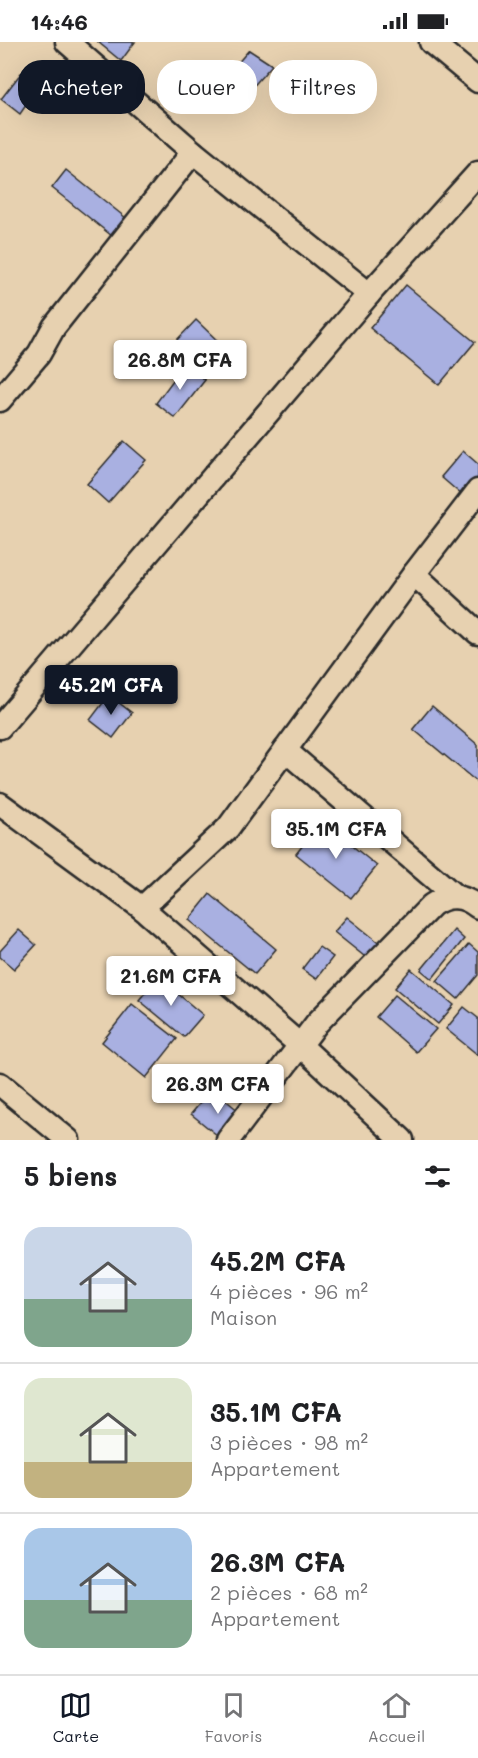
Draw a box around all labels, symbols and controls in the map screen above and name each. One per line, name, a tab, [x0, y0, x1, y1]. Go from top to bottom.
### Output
text: 14:46	[30, 7, 88, 36]
chip: Acheter	[18, 60, 145, 114]
chip: Louer	[157, 60, 257, 114]
chip: Filtres	[269, 60, 377, 114]
pin: 26.8M CFA	[111, 340, 249, 391]
text: 26.8M CFA	[128, 346, 232, 372]
pin: 45.2M CFA	[42, 665, 180, 716]
text: 45.2M CFA	[59, 671, 163, 697]
pin: 35.1M CFA	[267, 809, 405, 860]
text: 35.1M CFA	[285, 815, 387, 841]
pin: 21.6M CFA	[102, 956, 240, 1007]
text: 21.6M CFA	[120, 962, 222, 988]
pin: 26.3M CFA	[149, 1064, 287, 1115]
text: 26.3M CFA	[166, 1070, 270, 1096]
text: 5 biens	[24, 1159, 117, 1193]
icon: filters	[421, 1160, 454, 1193]
text: 45.2M CFA	[210, 1244, 346, 1278]
icon: home	[72, 1251, 144, 1323]
text: 4 pièces · 96 m²	[210, 1278, 368, 1304]
text: Maison	[210, 1304, 277, 1330]
text: 35.1M CFA	[210, 1395, 342, 1429]
icon: home	[72, 1402, 144, 1474]
text: 3 pièces · 98 m²	[210, 1429, 368, 1455]
text: Appartement	[210, 1455, 340, 1481]
text: 26.3M CFA	[210, 1545, 346, 1579]
icon: home	[72, 1552, 144, 1624]
text: 2 pièces · 68 m²	[210, 1579, 368, 1605]
text: Appartement	[210, 1605, 340, 1631]
tab: Carte	[53, 1689, 99, 1746]
tab: Favoris	[205, 1689, 262, 1746]
tab: Accueil	[368, 1689, 425, 1746]

